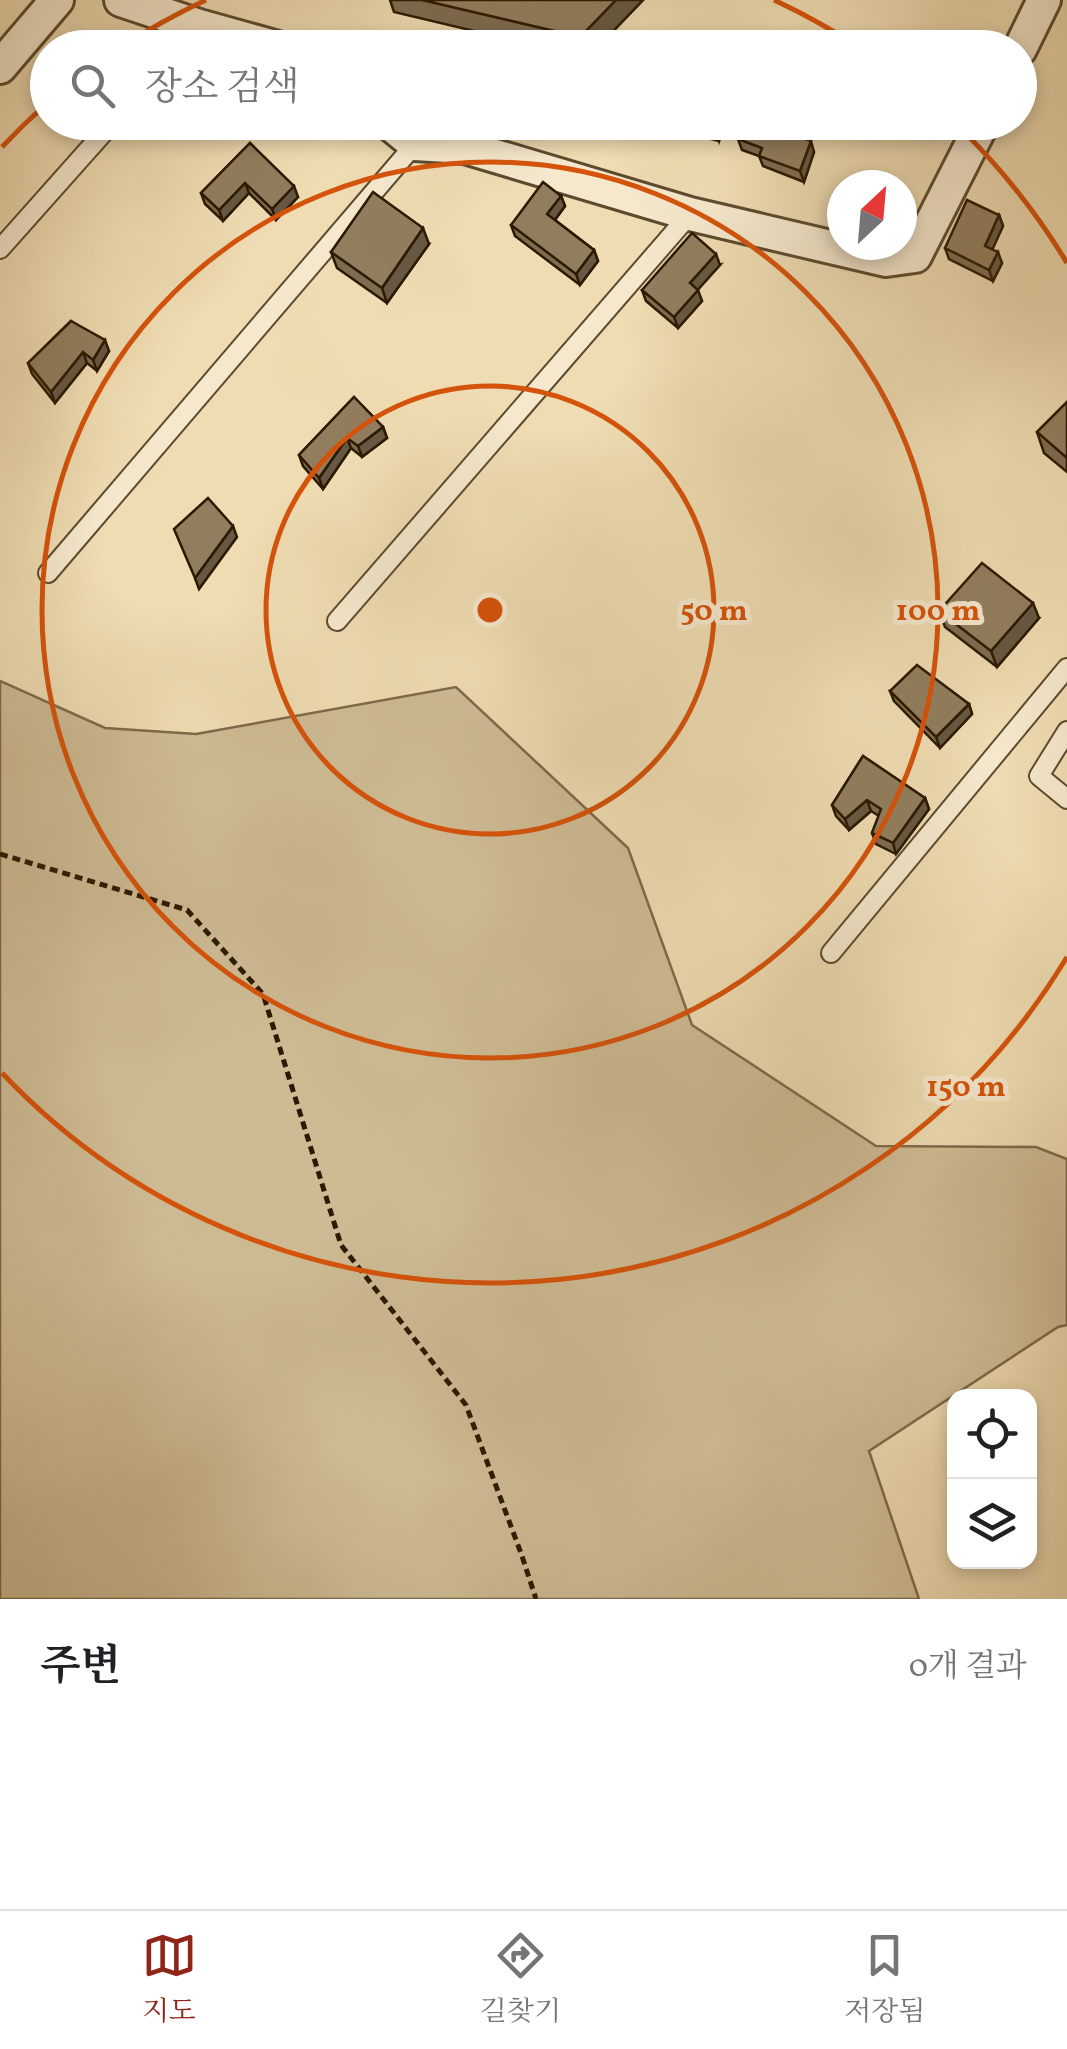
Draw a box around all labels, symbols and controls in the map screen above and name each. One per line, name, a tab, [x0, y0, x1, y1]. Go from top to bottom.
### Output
search box	[30, 30, 1037, 140]
icon: search	[65, 58, 120, 113]
text: 장소 검색	[145, 63, 299, 116]
north arrow	[827, 170, 917, 260]
text: 50 m	[680, 591, 748, 633]
text: 100 m	[896, 591, 980, 633]
centre of rings	[472, 592, 508, 628]
text: 150 m	[926, 1067, 1006, 1109]
map controls	[947, 1389, 1037, 1569]
button: locate	[947, 1389, 1037, 1479]
button: layers	[947, 1479, 1037, 1569]
text: 주변	[40, 1639, 121, 1698]
text: 0개 결과	[909, 1646, 1027, 1690]
tab: 지도	[142, 1928, 197, 2032]
tab: 길찾기	[480, 1928, 561, 2032]
tab: 저장됨	[844, 1928, 925, 2032]

